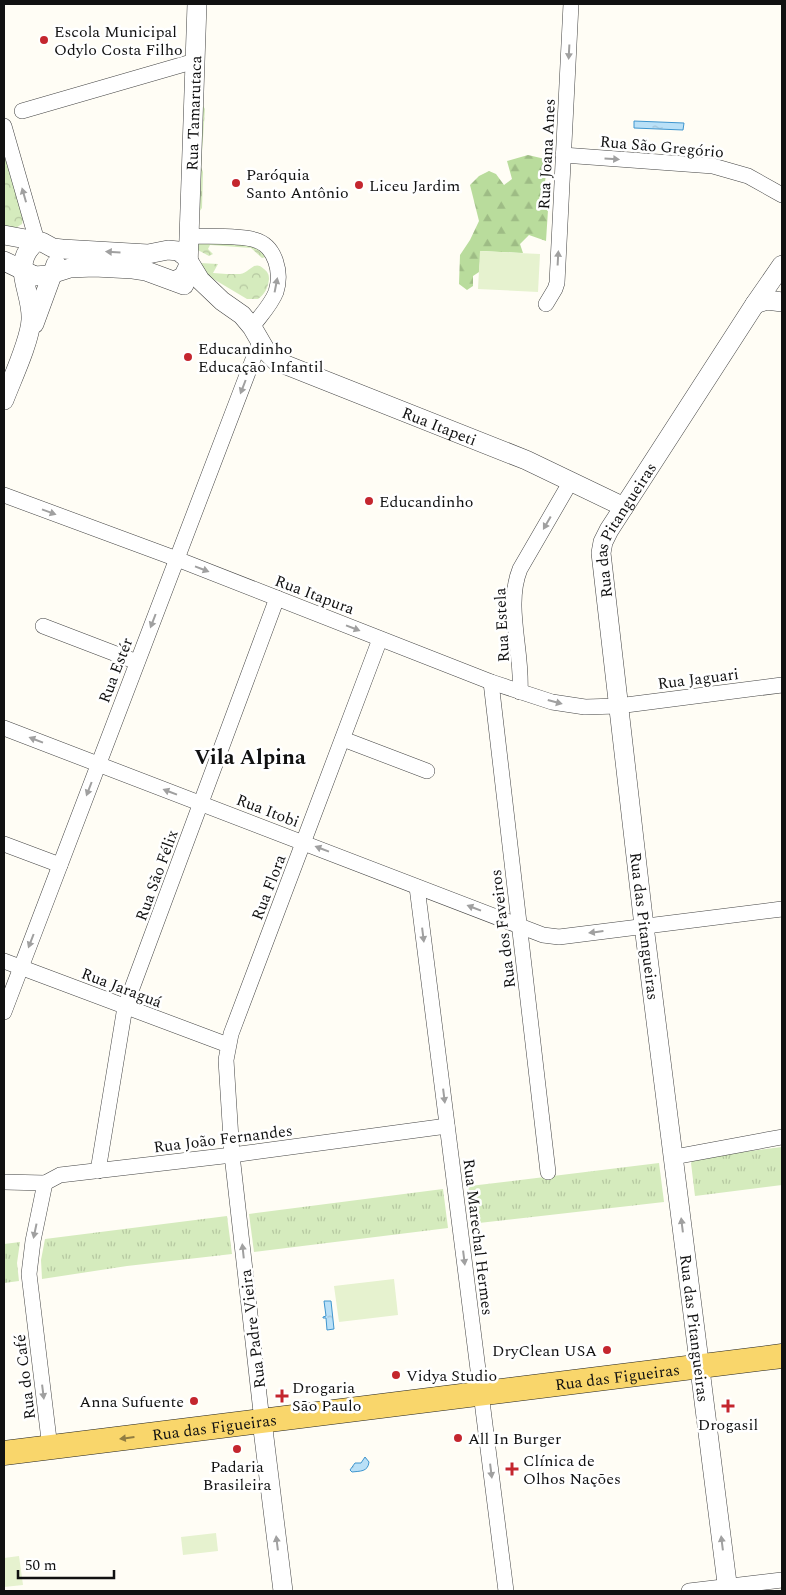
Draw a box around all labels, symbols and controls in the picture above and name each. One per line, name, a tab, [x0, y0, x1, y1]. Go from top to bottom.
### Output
place label: Escola Municipal Odylo Costa Filho	[54, 20, 183, 62]
marker: Escola Municipal Odylo Costa Filho	[38, 34, 50, 46]
one-way arrow	[564, 45, 572, 61]
street label: Rua Tamarutaca	[180, 55, 208, 171]
street label: Rua Joana Anes	[532, 98, 562, 210]
street label: Rua São Gregório	[599, 130, 725, 164]
one-way arrow	[604, 155, 620, 163]
place label: Paróquia Santo Antônio	[246, 163, 349, 205]
place label: Liceu Jardim	[369, 174, 460, 198]
marker: Paróquia Santo Antônio	[230, 177, 242, 189]
marker: Liceu Jardim	[353, 179, 365, 191]
one-way arrow	[19, 187, 27, 202]
one-way arrow	[105, 247, 121, 255]
one-way arrow	[554, 250, 562, 266]
one-way arrow	[273, 277, 281, 293]
place label: Educandinho Educação Infantil	[198, 337, 323, 379]
marker: Educandinho Educação Infantil	[182, 351, 194, 363]
one-way arrow	[239, 380, 247, 395]
street label: Rua Itapeti	[398, 401, 480, 452]
street label: Rua das Pitangueiras	[590, 458, 663, 599]
place label: Educandinho	[379, 490, 473, 514]
marker: Educandinho	[363, 495, 375, 507]
one-way arrow	[42, 508, 57, 516]
one-way arrow	[542, 516, 551, 529]
one-way arrow	[194, 566, 209, 573]
street label: Rua Itapura	[271, 569, 358, 621]
street label: Rua Estela	[488, 587, 516, 663]
one-way arrow	[149, 614, 157, 629]
one-way arrow	[346, 624, 361, 632]
street label: Rua Estér	[92, 634, 139, 707]
street label: Rua Jaguari	[656, 662, 740, 696]
one-way arrow	[547, 698, 562, 706]
one-way arrow	[28, 736, 43, 744]
district label: Vila Alpina	[194, 742, 306, 774]
one-way arrow	[85, 782, 93, 797]
one-way arrow	[163, 788, 178, 795]
street label: Rua Itobi	[233, 788, 303, 834]
street label: Rua São Félix	[129, 826, 185, 924]
one-way arrow	[315, 845, 329, 853]
street label: Rua Flora	[245, 851, 292, 924]
street label: Rua das Pitangueiras	[623, 851, 665, 1001]
street label: Rua dos Faveiros	[484, 868, 522, 990]
one-way arrow	[466, 904, 481, 912]
one-way arrow	[420, 928, 428, 944]
one-way arrow	[588, 928, 604, 936]
one-way arrow	[27, 934, 35, 949]
street label: Rua Jaraguá	[78, 962, 166, 1014]
one-way arrow	[440, 1089, 448, 1105]
street label: Rua João Fernandes	[152, 1119, 294, 1159]
street label: Rua Marechal Hermes	[457, 1158, 500, 1317]
one-way arrow	[678, 1217, 686, 1233]
one-way arrow	[31, 1223, 39, 1238]
one-way arrow	[239, 1242, 247, 1258]
one-way arrow	[460, 1250, 468, 1266]
street label: Rua das Pitangueiras	[673, 1253, 715, 1403]
street label: Rua Padre Vieira	[234, 1268, 272, 1390]
street label: Rua do Café	[8, 1333, 42, 1421]
place label: DryClean USA	[492, 1339, 597, 1363]
marker: DryClean USA	[601, 1344, 613, 1356]
street label: Rua das Figueiras	[554, 1358, 681, 1397]
place label: Vidya Studio	[406, 1364, 497, 1388]
marker: Vidya Studio	[390, 1369, 402, 1381]
place label: Drogaria São Paulo	[292, 1376, 361, 1418]
one-way arrow	[40, 1384, 48, 1400]
place label: Anna Sufuente	[79, 1390, 184, 1414]
marker: Drogaria São Paulo	[276, 1390, 288, 1402]
marker: Anna Sufuente	[188, 1395, 200, 1407]
marker: Drogasil	[722, 1400, 734, 1412]
street label: Rua das Figueiras	[151, 1408, 278, 1447]
place label: Drogasil	[698, 1413, 758, 1437]
place label: All In Burger	[468, 1427, 561, 1451]
marker: All In Burger	[452, 1432, 464, 1444]
one-way arrow	[119, 1434, 135, 1442]
marker: Padaria Brasileira	[231, 1443, 243, 1455]
place label: Clínica de Olhos Nações	[523, 1449, 621, 1491]
place label: Padaria Brasileira	[203, 1455, 271, 1497]
marker: Clínica de Olhos Nações	[505, 1462, 519, 1476]
one-way arrow	[487, 1463, 495, 1479]
one-way arrow	[273, 1535, 281, 1551]
one-way arrow	[718, 1535, 726, 1551]
scale bar	[18, 1548, 114, 1580]
text: 50 m	[25, 1554, 57, 1577]

